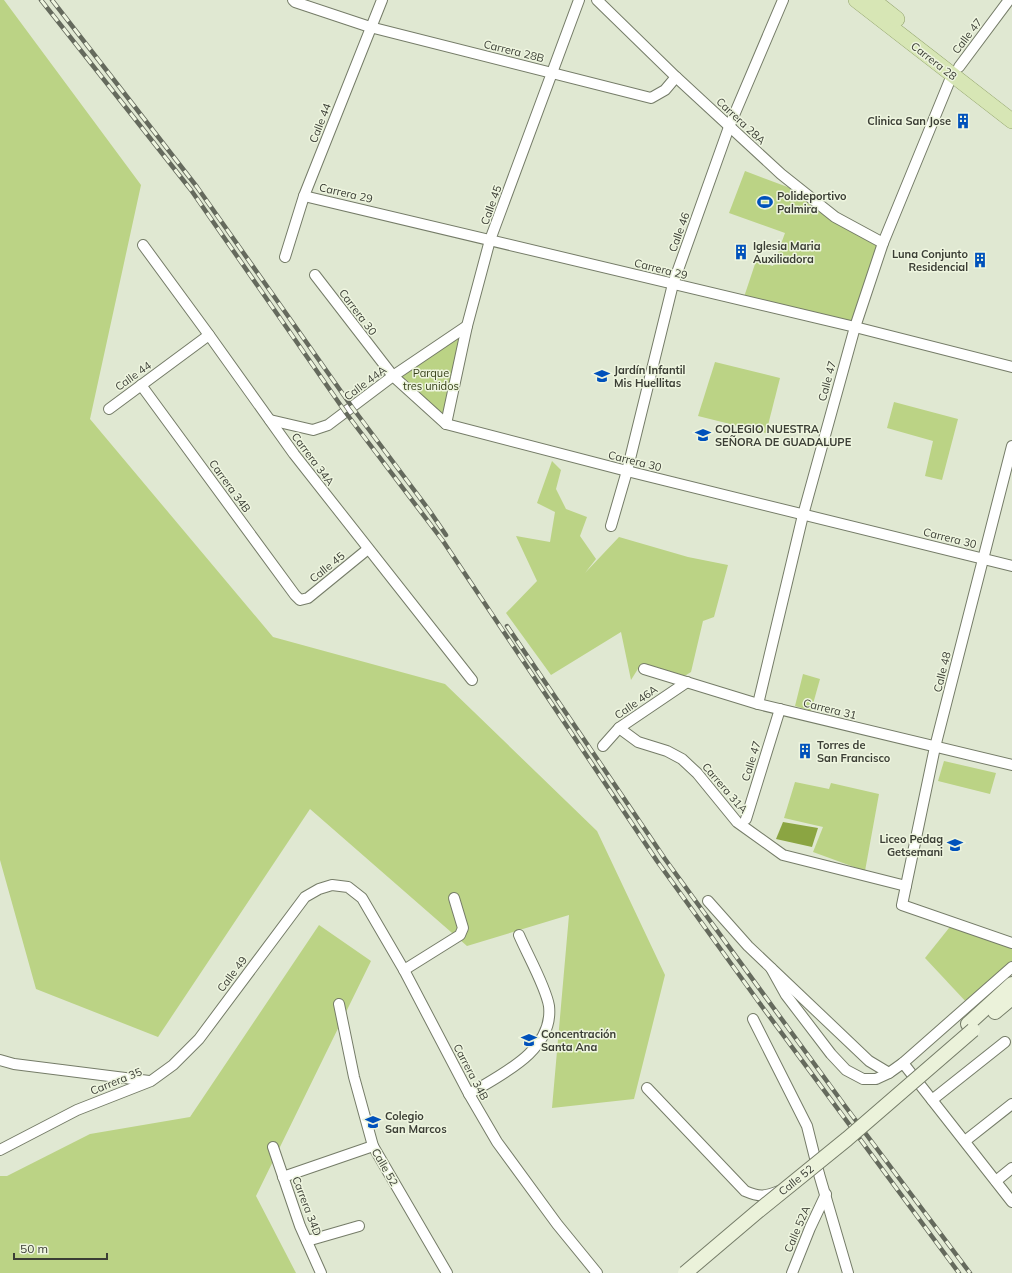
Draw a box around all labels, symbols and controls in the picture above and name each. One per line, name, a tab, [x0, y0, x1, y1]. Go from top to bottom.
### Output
street label: Calle 47	[949, 15, 985, 57]
street label: Carrera 28B	[482, 37, 546, 65]
street label: Carrera 28	[908, 39, 960, 84]
street label: Carrera 28A	[713, 95, 769, 147]
street label: Calle 44	[306, 101, 334, 145]
building icon: Clinica San Jose	[954, 112, 972, 130]
place label: Clinica San Jose	[867, 114, 951, 128]
street label: Carrera 29	[318, 180, 374, 206]
street label: Calle 45	[477, 183, 505, 227]
place label: Polideportivo Palmira	[777, 189, 847, 216]
sports icon: Polideportivo Palmira	[756, 193, 774, 211]
street label: Calle 46	[665, 210, 693, 254]
place label: Iglesia Maria Auxiliadora	[753, 239, 821, 266]
building icon: Iglesia Maria Auxiliadora	[732, 243, 750, 261]
place label: Luna Conjunto Residencial	[892, 247, 968, 274]
building icon: Luna Conjunto Residencial	[971, 251, 989, 269]
street label: Carrera 29	[633, 256, 689, 282]
street label: Carrera 30	[336, 286, 380, 338]
street label: Calle 44	[112, 358, 154, 394]
street label: Calle 47	[815, 359, 839, 403]
street label: Calle 44A	[341, 363, 389, 403]
place label: Jardín Infantil Mis Huellitas	[614, 363, 686, 390]
park label: Parque tres unidos	[403, 366, 459, 393]
school or university icon: Jardín Infantil Mis Huellitas	[593, 367, 611, 385]
place label: COLEGIO NUESTRA SEÑORA DE GUADALUPE	[715, 422, 852, 449]
school or university icon: COLEGIO NUESTRA SEÑORA DE GUADALUPE	[694, 426, 712, 444]
street label: Carrera 34A	[289, 430, 337, 488]
street label: Carrera 30	[607, 448, 663, 474]
street label: Carrera 34B	[206, 457, 254, 515]
street label: Carrera 30	[922, 525, 978, 551]
street label: Calle 45	[307, 548, 348, 585]
street label: Calle 48	[930, 650, 954, 694]
street label: Calle 46A	[612, 682, 660, 722]
street label: Carrera 31	[802, 696, 858, 722]
place label: Torres de San Francisco	[817, 738, 891, 765]
street label: Calle 47	[738, 739, 764, 783]
building icon: Torres de San Francisco	[796, 742, 814, 760]
street label: Carrera 31A	[699, 760, 751, 816]
place label: Liceo Pedag Getsemani	[879, 832, 943, 859]
school or university icon: Liceo Pedag Getsemani	[946, 836, 964, 854]
street label: Calle 49	[214, 953, 250, 995]
place label: Concentración Santa Ana	[541, 1027, 616, 1054]
school or university icon: Concentración Santa Ana	[520, 1031, 538, 1049]
street label: Carrera 34B	[450, 1041, 492, 1103]
street label: Carrera 35	[88, 1064, 144, 1098]
place label: Colegio San Marcos	[385, 1109, 447, 1136]
school or university icon: Colegio San Marcos	[364, 1113, 382, 1131]
street label: Calle 52	[369, 1146, 402, 1189]
street label: Calle 52	[776, 1161, 817, 1198]
street label: Carrera 34D	[289, 1174, 325, 1238]
street label: Calle 52A	[781, 1204, 813, 1254]
scale bar	[14, 1235, 107, 1261]
text: 50 m	[20, 1241, 48, 1256]

